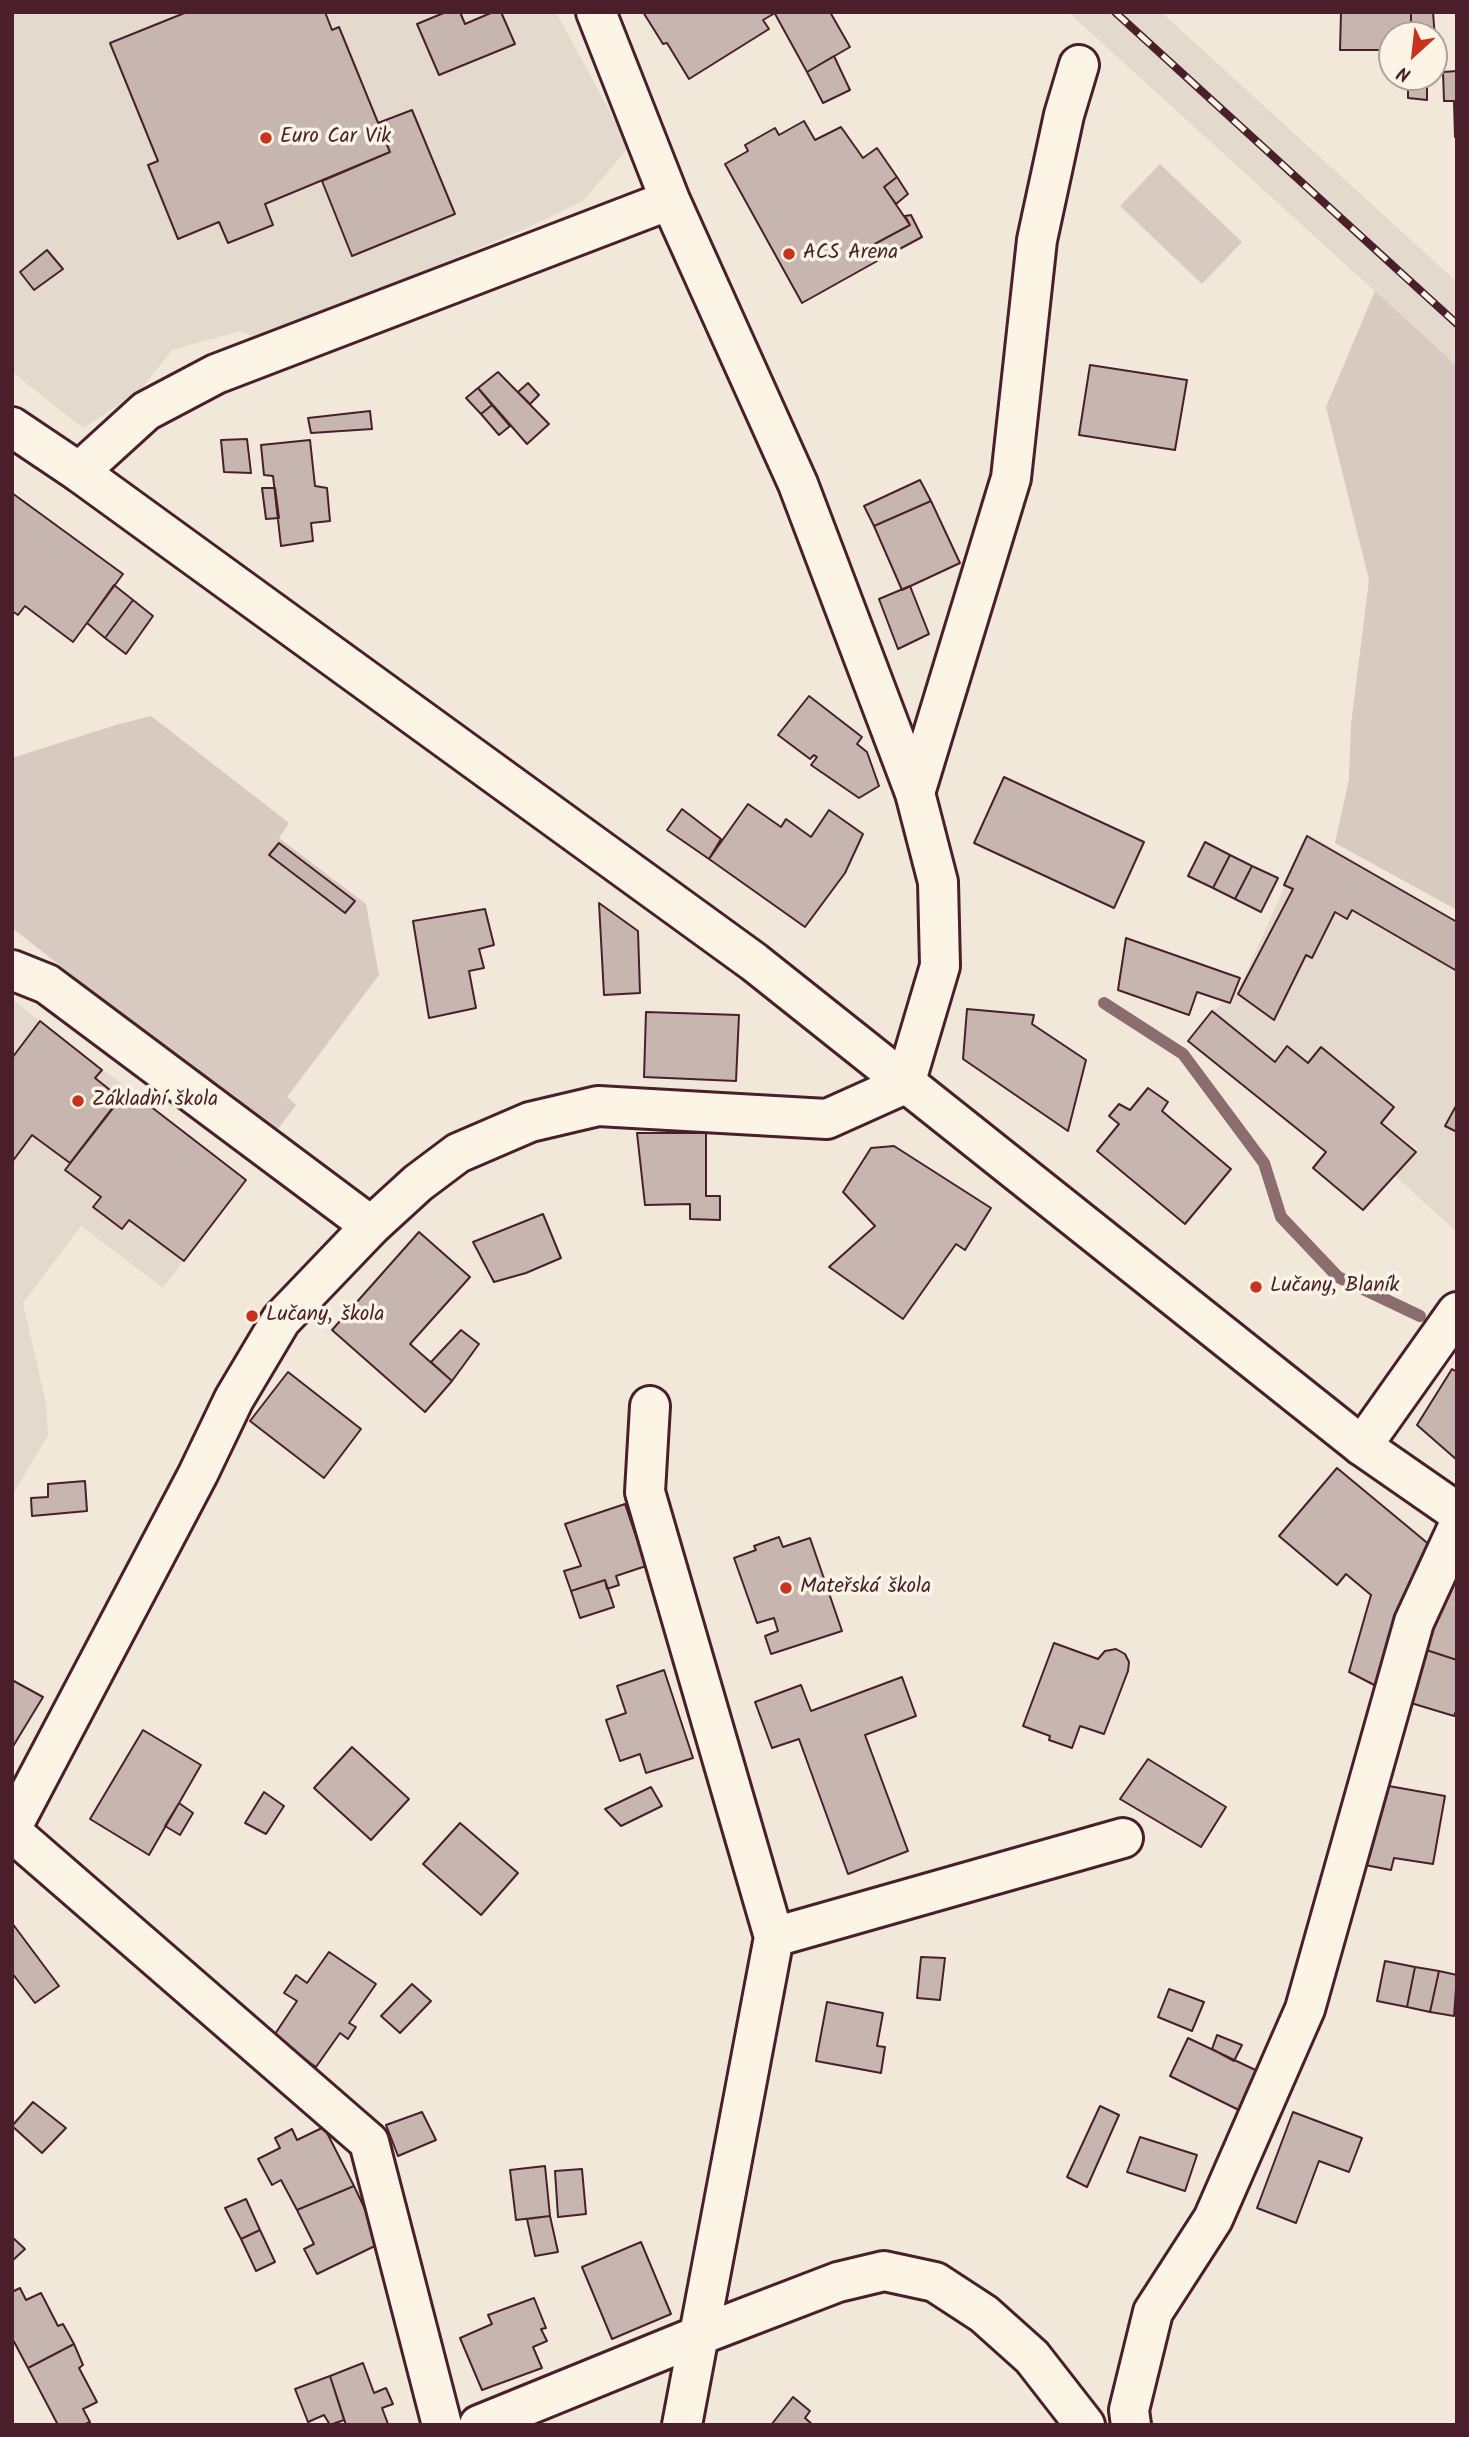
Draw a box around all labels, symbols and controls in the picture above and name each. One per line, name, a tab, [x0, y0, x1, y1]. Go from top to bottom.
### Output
north arrow	[1378, 21, 1448, 91]
text: N	[1392, 57, 1417, 89]
place label: Euro Car Vik	[280, 125, 391, 151]
marker: Euro Car Vik	[258, 130, 274, 146]
place label: ACS Arena	[803, 241, 898, 267]
marker: ACS Arena	[781, 246, 797, 262]
place label: Základní škola	[92, 1088, 218, 1114]
marker: Základní škola	[70, 1093, 86, 1109]
place label: Lučany, Blaník	[1270, 1274, 1399, 1300]
marker: Lučany, Blaník	[1248, 1279, 1264, 1295]
place label: Lučany, škola	[266, 1303, 384, 1329]
marker: Lučany, škola	[244, 1308, 260, 1324]
place label: Mateřská škola	[800, 1575, 931, 1601]
marker: Mateřská škola	[778, 1580, 794, 1596]

